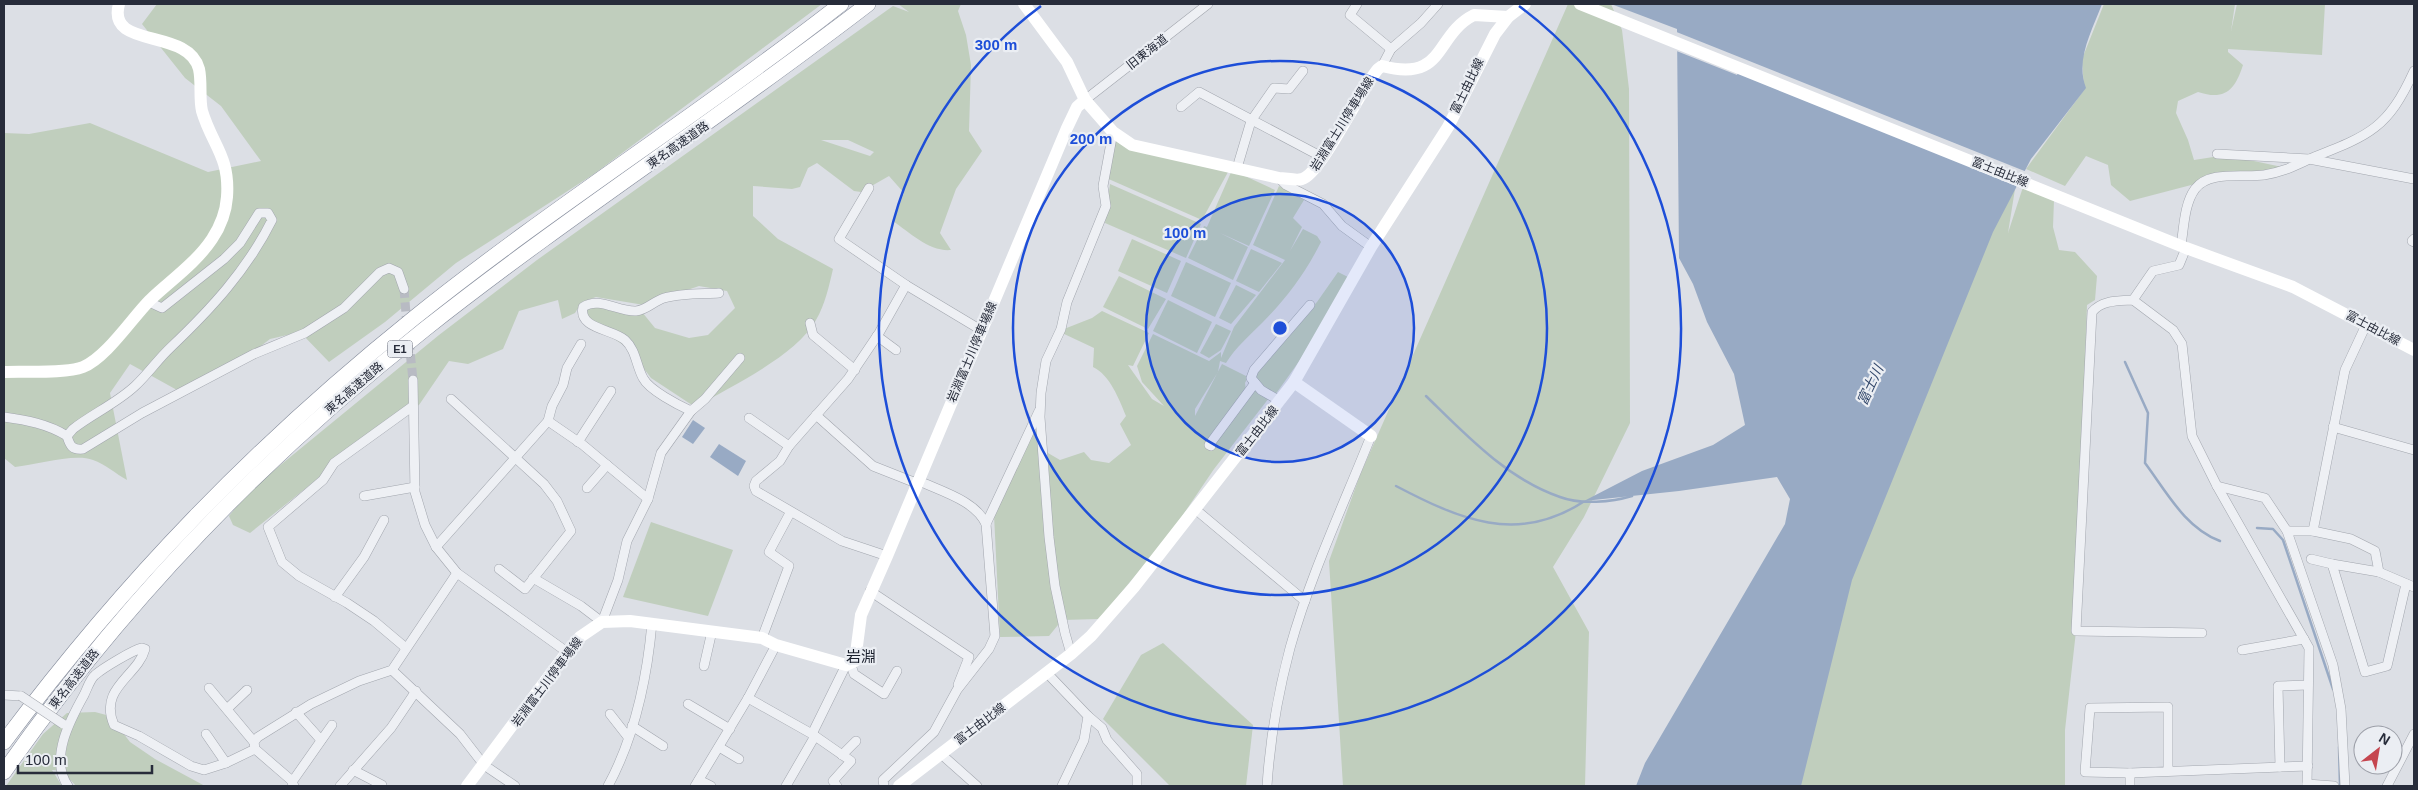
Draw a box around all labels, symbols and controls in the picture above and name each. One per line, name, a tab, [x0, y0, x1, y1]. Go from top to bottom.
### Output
street label: 旧東海道	[1124, 32, 1170, 72]
text: 300 m	[975, 36, 1017, 53]
street label: 富士由比線	[1448, 56, 1486, 116]
street label: 岩淵富士川停車場線	[1307, 74, 1377, 174]
street label: 東名高速道路	[644, 119, 712, 171]
text: 200 m	[1070, 130, 1112, 147]
street label: 富士由比線	[1970, 154, 2030, 190]
text: 100 m	[1164, 224, 1206, 241]
street label: 岩淵富士川停車場線	[944, 300, 1000, 404]
street label: 富士由比線	[2343, 308, 2403, 348]
centre of rings	[1271, 319, 1289, 337]
road number: E1	[388, 340, 412, 358]
street label: 東名高速道路	[322, 359, 386, 417]
water label: 富士川	[1854, 361, 1887, 407]
street label: 富士由比線	[1233, 403, 1281, 459]
street label: 岩淵富士川停車場線	[509, 635, 585, 729]
street label: 東名高速道路	[46, 646, 102, 712]
district label: 岩淵	[846, 648, 876, 665]
street label: 富士由比線	[952, 700, 1008, 748]
north arrow	[2353, 725, 2403, 775]
text: N	[2376, 729, 2393, 748]
scale bar	[18, 742, 151, 774]
text: 100 m	[25, 751, 67, 768]

